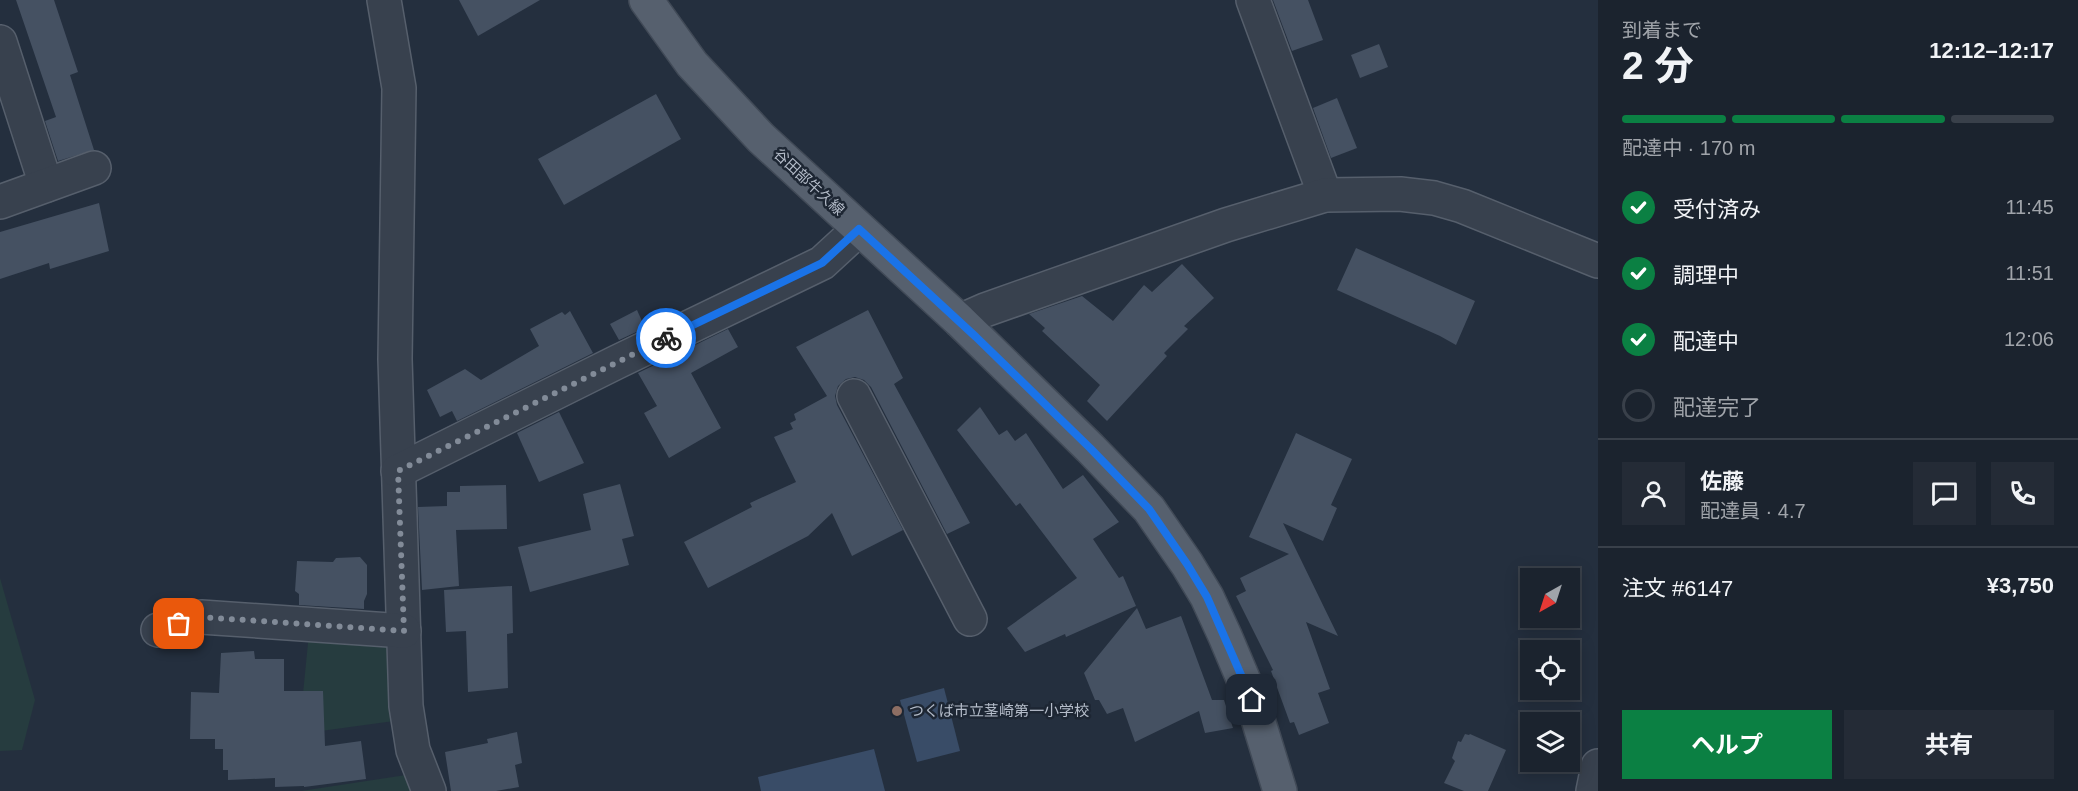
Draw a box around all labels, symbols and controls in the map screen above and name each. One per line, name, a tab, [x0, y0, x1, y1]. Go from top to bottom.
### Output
text: 到着まで	[1622, 19, 1702, 41]
text: 12:12–12:17	[1929, 38, 2054, 63]
text: 2 分	[1622, 44, 1694, 87]
text: 配達中 · 170 m	[1622, 137, 1755, 159]
street label: 谷田部牛久線	[771, 145, 848, 219]
icon: check	[1622, 191, 1655, 224]
text: 11:45	[2005, 196, 2054, 218]
text: 受付済み	[1673, 197, 1761, 222]
icon: check	[1622, 257, 1655, 290]
text: 11:51	[2005, 262, 2054, 284]
text: 調理中	[1673, 263, 1739, 288]
courier	[636, 308, 696, 368]
icon: bike	[650, 322, 683, 355]
icon: check	[1622, 323, 1655, 356]
text: 12:06	[2004, 328, 2054, 350]
text: 配達中	[1673, 329, 1739, 354]
text: 配達完了	[1673, 395, 1761, 420]
button: person	[1622, 462, 1685, 525]
button: chat	[1913, 462, 1976, 525]
button: phone	[1991, 462, 2054, 525]
text: 佐藤	[1700, 469, 1744, 494]
text: 配達員 · 4.7	[1700, 500, 1806, 522]
north arrow	[1520, 568, 1580, 628]
map controls	[1520, 568, 1580, 772]
text: ¥3,750	[1987, 573, 2054, 598]
text: 注文 #6147	[1622, 576, 1733, 601]
pin	[153, 598, 204, 649]
icon: bag	[162, 607, 195, 640]
button: locate	[1520, 640, 1580, 700]
pin	[1226, 674, 1277, 725]
icon: home	[1235, 683, 1268, 716]
place label: つくば市立茎崎第一小学校	[909, 702, 1089, 719]
marker: つくば市立茎崎第一小学校	[890, 704, 904, 718]
button: ヘルプ	[1622, 710, 1832, 779]
button: 共有	[1844, 710, 2054, 779]
button: layers	[1520, 712, 1580, 772]

